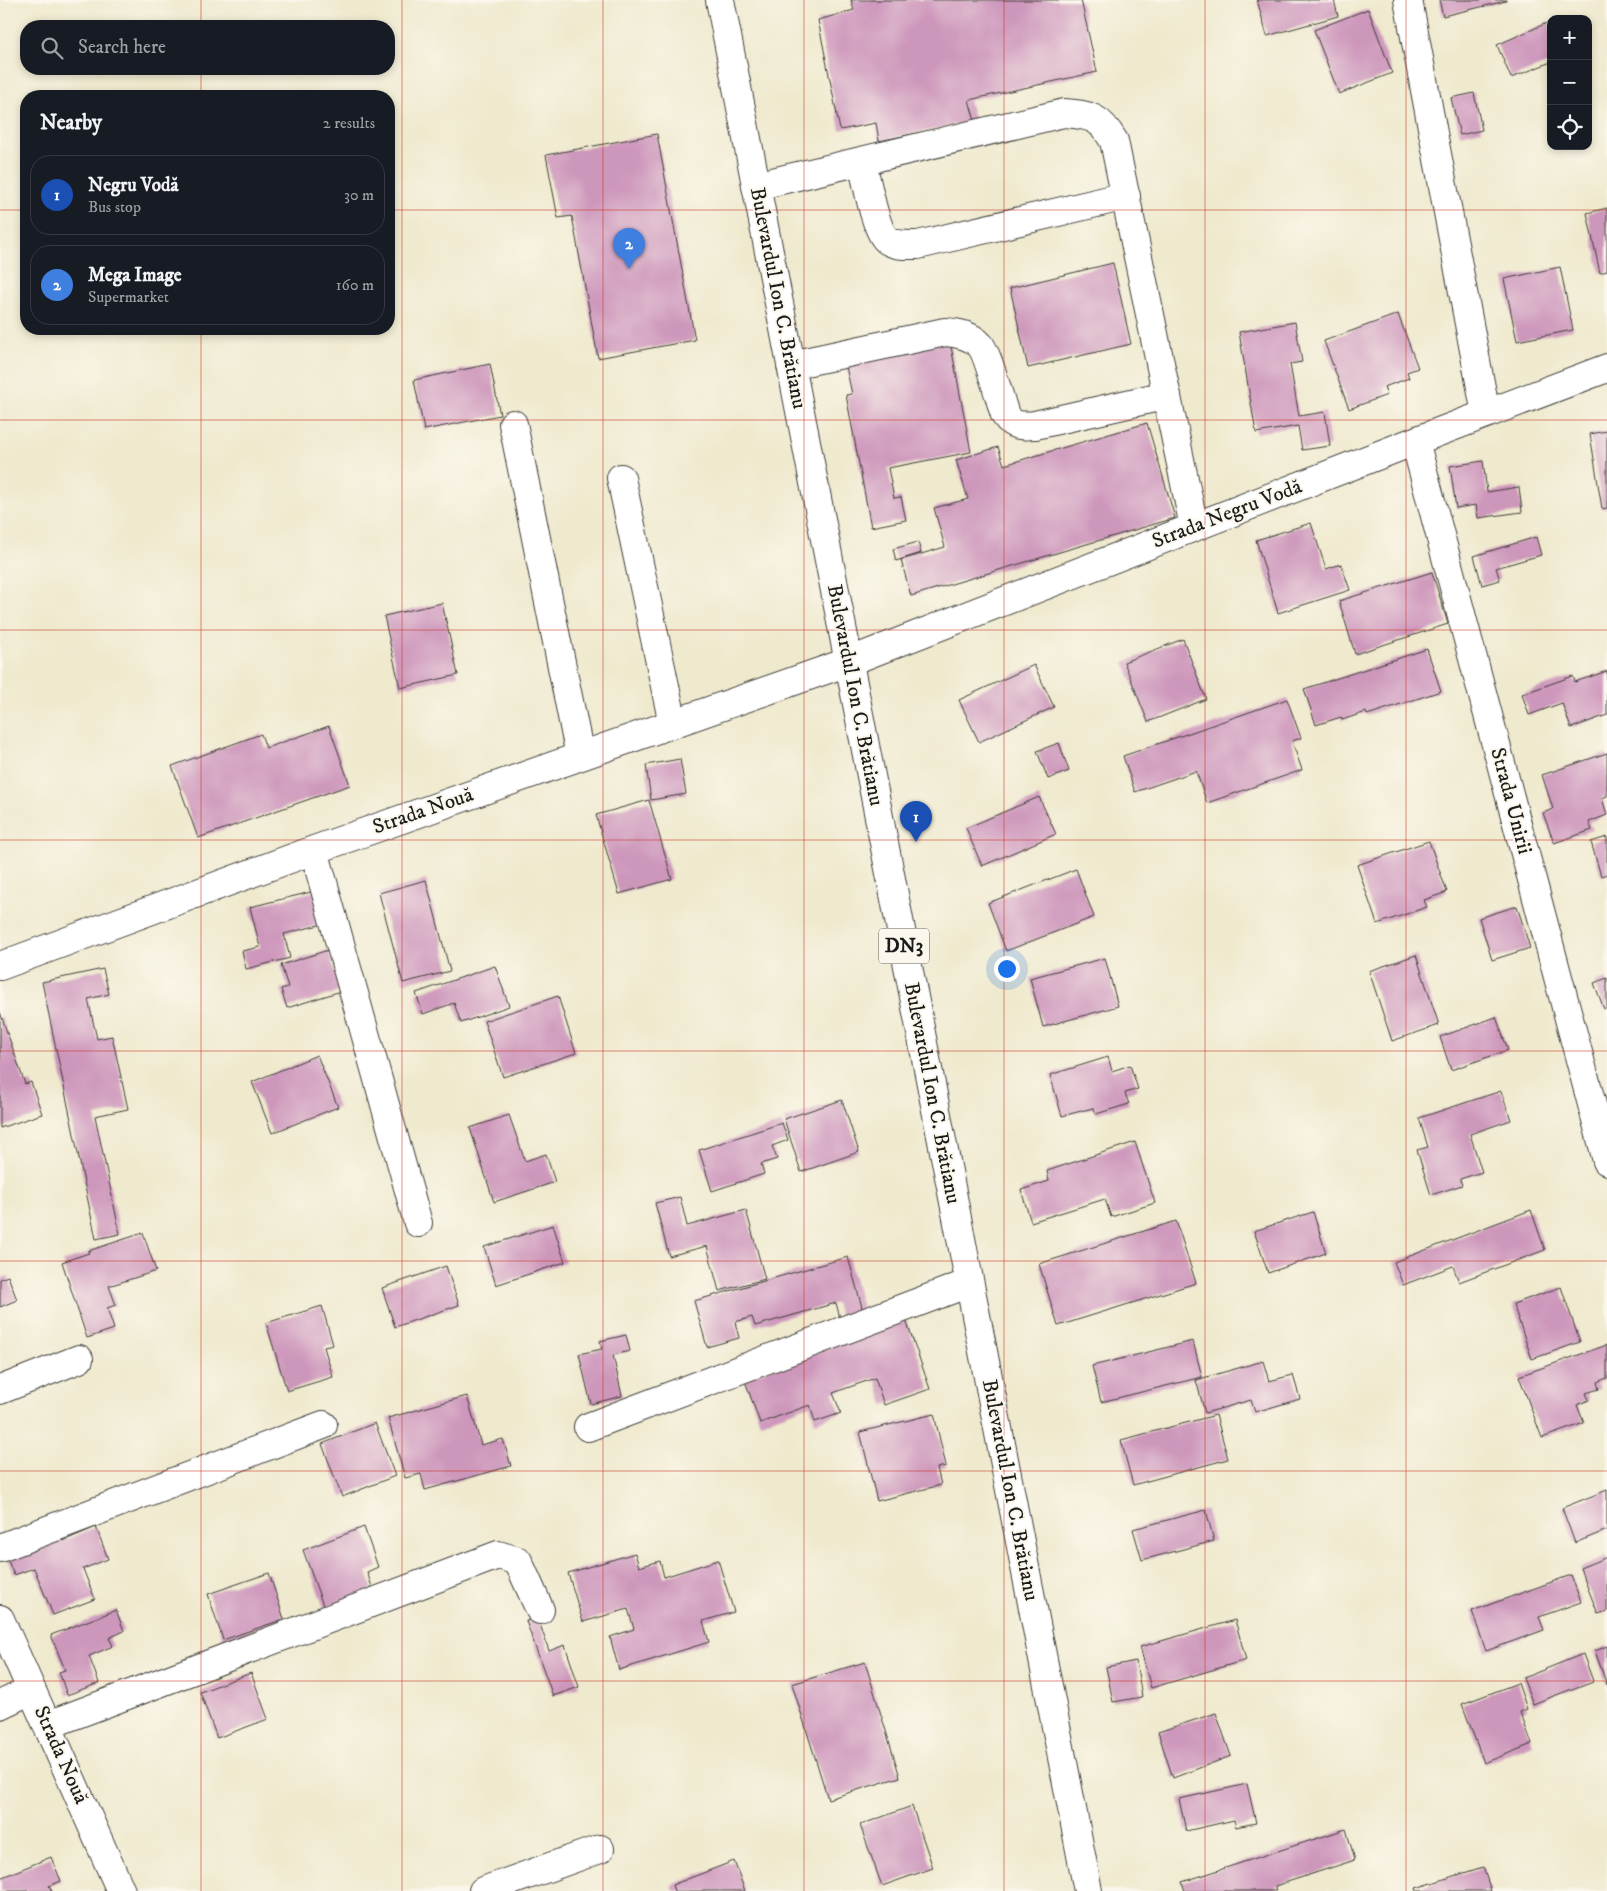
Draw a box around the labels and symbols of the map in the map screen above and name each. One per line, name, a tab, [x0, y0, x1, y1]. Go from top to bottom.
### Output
street label: Bulevardul Ion C. Brătianu	[744, 185, 812, 411]
pin: 2	[613, 228, 645, 269]
street label: Strada Negru Vodă	[1148, 473, 1306, 555]
street label: Bulevardul Ion C. Brătianu	[821, 582, 889, 808]
street label: Strada Unirii	[1484, 745, 1538, 857]
street label: Strada Nouă	[369, 782, 477, 840]
pin: 1	[900, 801, 932, 842]
road number: DN3	[879, 928, 929, 964]
your location	[994, 956, 1020, 982]
street label: Bulevardul Ion C. Brătianu	[898, 980, 966, 1206]
street label: Bulevardul Ion C. Brătianu	[976, 1377, 1044, 1603]
street label: Strada Nouă	[28, 1702, 94, 1808]

